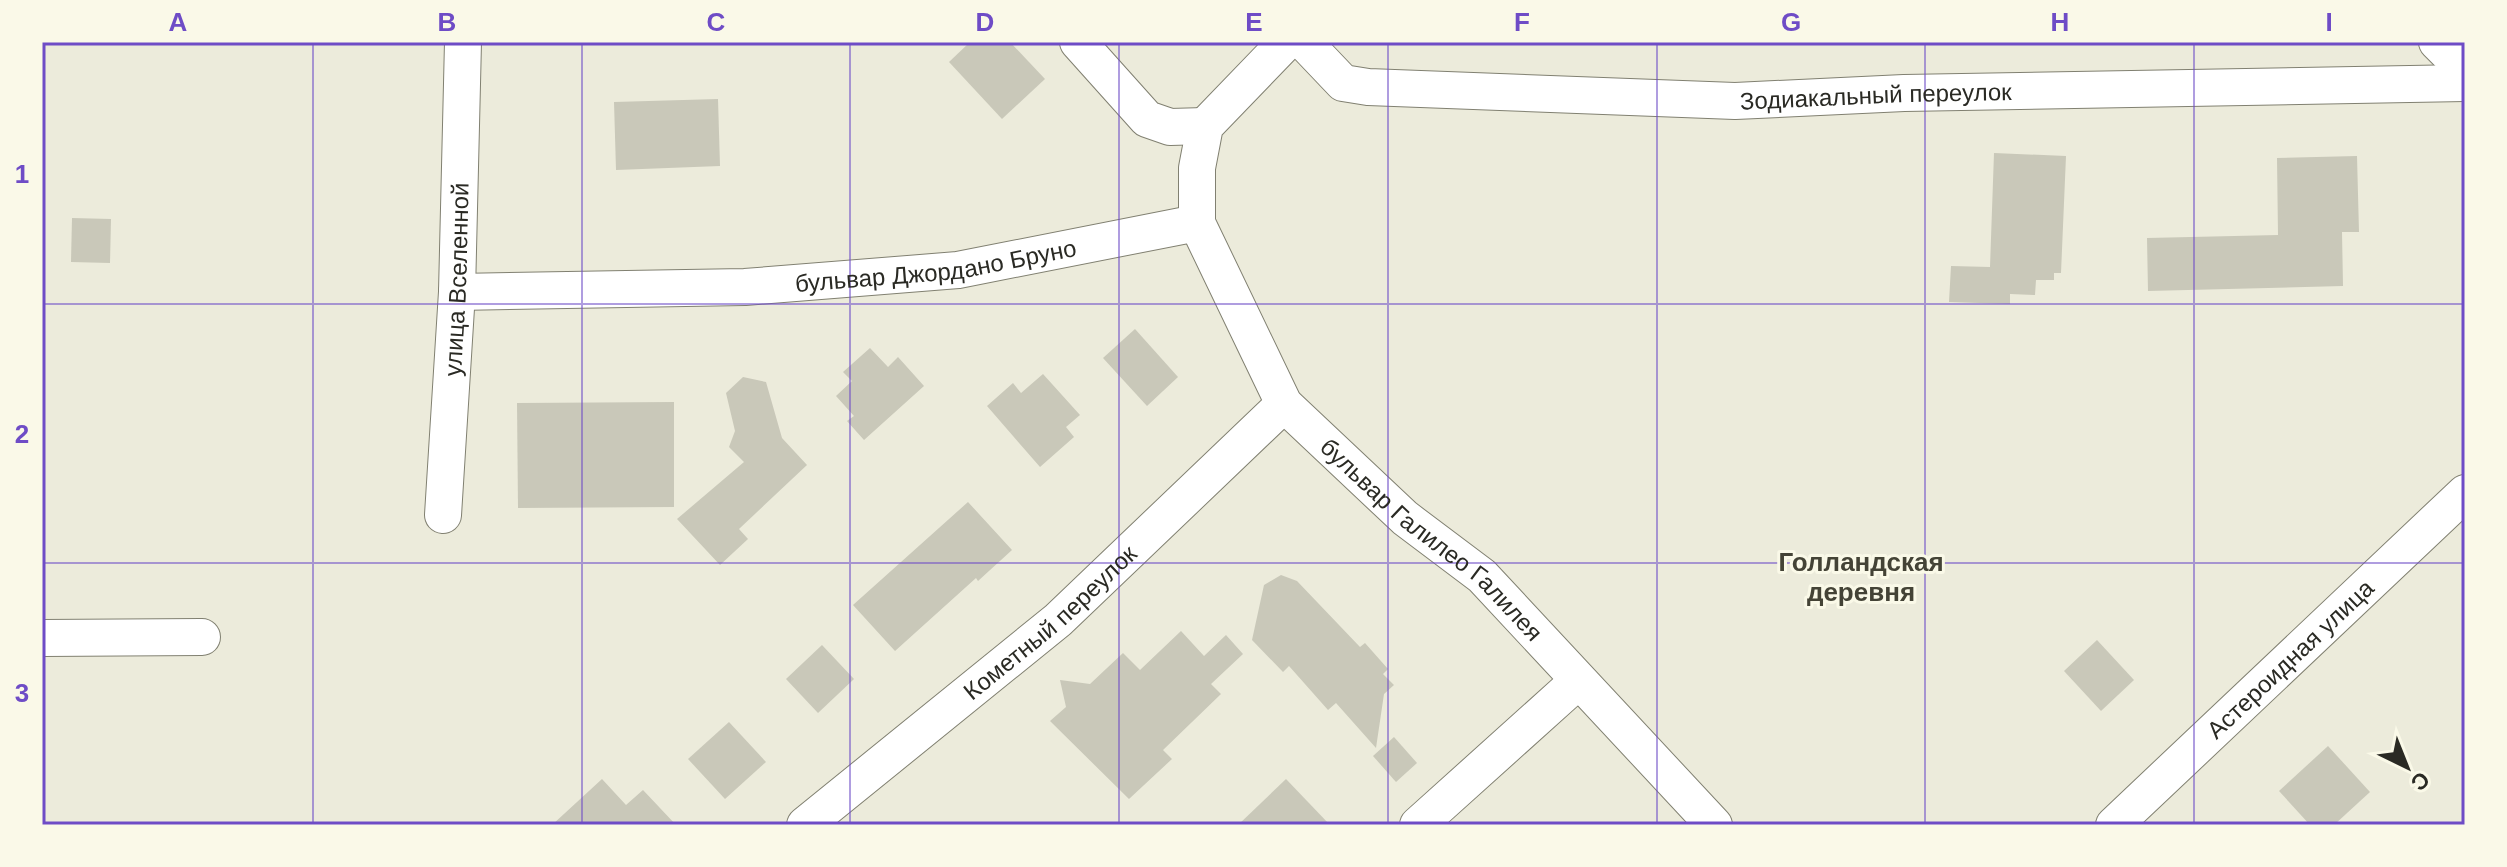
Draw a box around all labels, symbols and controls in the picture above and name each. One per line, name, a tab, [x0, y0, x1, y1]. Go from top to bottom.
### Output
text: A	[169, 7, 188, 37]
text: B	[438, 7, 456, 37]
text: C	[707, 7, 726, 37]
text: D	[976, 7, 994, 37]
text: E	[1245, 7, 1263, 37]
text: F	[1514, 7, 1530, 37]
text: G	[1781, 7, 1801, 37]
text: H	[2051, 7, 2069, 37]
text: I	[2325, 7, 2333, 37]
street label: Зодиакальный переулок	[1739, 78, 2012, 114]
text: 1	[15, 159, 29, 189]
street label: улица Вселенной	[438, 182, 473, 377]
street label: бульвар Джордано Бруно	[794, 234, 1078, 296]
text: 2	[15, 419, 29, 449]
street label: бульвар Галилео Галилея	[1315, 432, 1548, 646]
street label: Кометный переулок	[958, 539, 1142, 705]
district label: Голландская деревня	[1778, 547, 1944, 607]
street label: Астероидная улица	[2201, 573, 2379, 744]
text: 3	[15, 678, 29, 708]
north arrow	[2367, 727, 2447, 807]
text: С	[2406, 767, 2435, 796]

